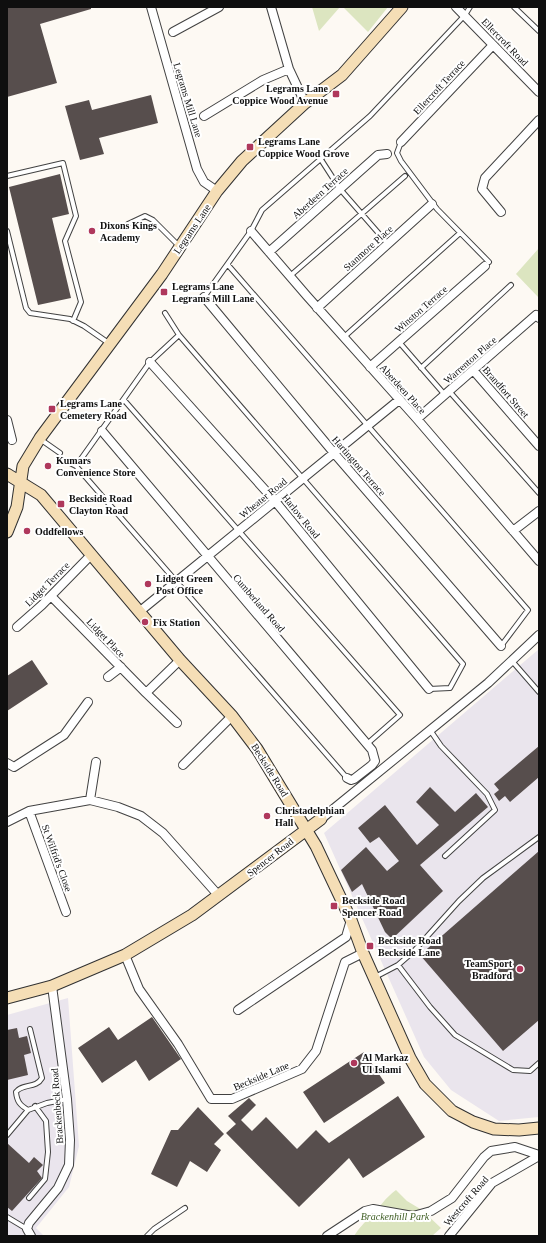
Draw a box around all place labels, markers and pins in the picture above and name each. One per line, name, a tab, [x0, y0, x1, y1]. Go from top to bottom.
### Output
place label: Legrams Lane Coppice Wood Avenue	[232, 83, 329, 106]
marker: Legrams Lane Coppice Wood Avenue	[331, 89, 341, 99]
place label: Legrams Lane Coppice Wood Grove	[258, 136, 350, 159]
marker: Legrams Lane Coppice Wood Grove	[245, 142, 255, 152]
place label: Dixons Kings Academy	[100, 220, 157, 243]
marker: Dixons Kings Academy	[87, 226, 97, 236]
place label: Legrams Lane Legrams Mill Lane	[172, 281, 255, 304]
marker: Legrams Lane Legrams Mill Lane	[159, 287, 169, 297]
place label: Legrams Lane Cemetery Road	[60, 398, 127, 421]
marker: Legrams Lane Cemetery Road	[47, 404, 57, 414]
place label: Kumars Convenience Store	[56, 455, 136, 478]
marker: Kumars Convenience Store	[43, 461, 53, 471]
place label: Beckside Road Clayton Road	[69, 493, 133, 516]
marker: Beckside Road Clayton Road	[56, 499, 66, 509]
marker: Oddfellows	[22, 526, 32, 536]
place label: Oddfellows	[35, 526, 83, 537]
place label: Lidget Green Post Office	[156, 573, 213, 596]
marker: Lidget Green Post Office	[143, 579, 153, 589]
marker: Fix Station	[140, 617, 150, 627]
place label: Fix Station	[153, 617, 200, 628]
place label: Christadelphian Hall	[275, 805, 345, 828]
marker: Christadelphian Hall	[262, 811, 272, 821]
place label: Beckside Road Spencer Road	[342, 895, 406, 918]
marker: Beckside Road Spencer Road	[329, 901, 339, 911]
place label: Beckside Road Beckside Lane	[378, 935, 442, 958]
marker: Beckside Road Beckside Lane	[365, 941, 375, 951]
place label: TeamSport Bradford	[465, 958, 513, 981]
marker: TeamSport Bradford	[515, 964, 525, 974]
place label: Al Markaz Ul Islami	[362, 1052, 409, 1075]
marker: Al Markaz Ul Islami	[349, 1058, 359, 1068]

